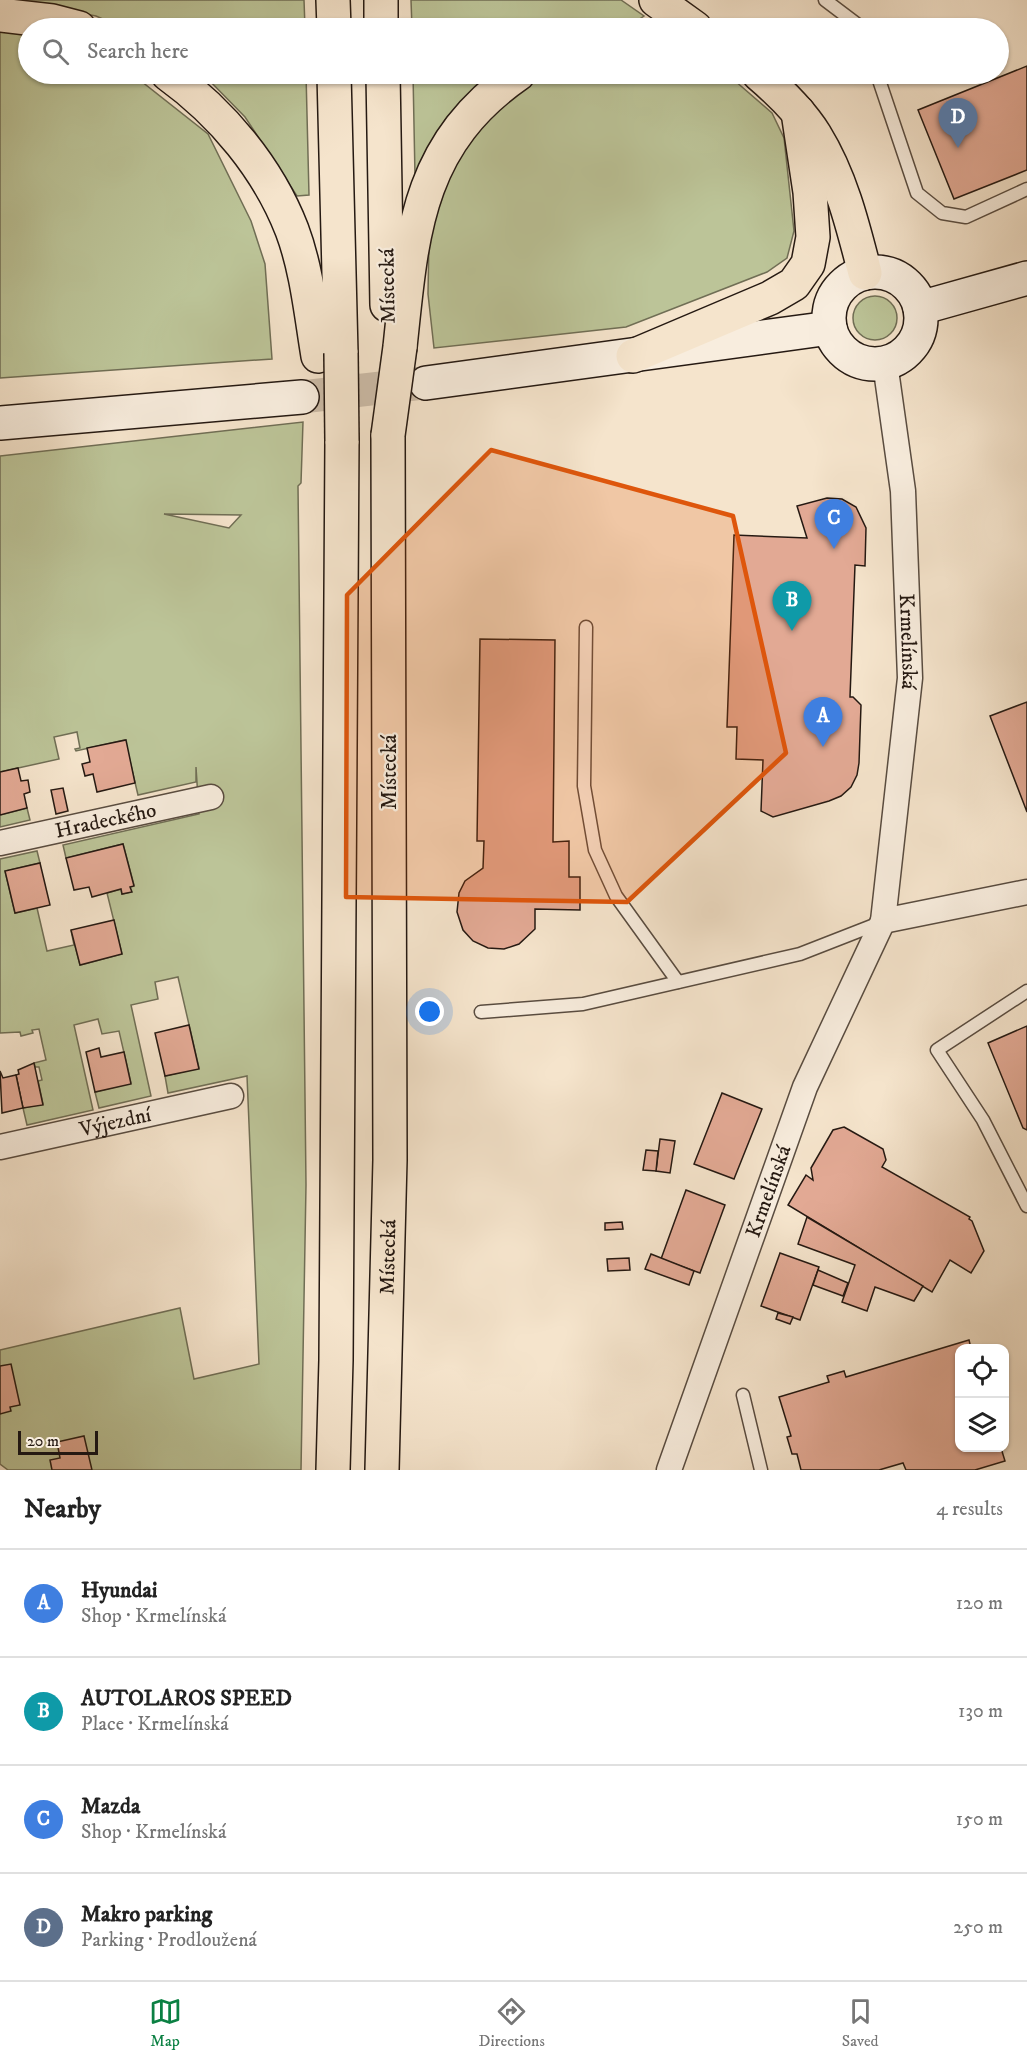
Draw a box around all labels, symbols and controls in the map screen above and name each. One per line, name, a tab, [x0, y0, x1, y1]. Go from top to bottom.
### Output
search box	[18, 18, 1009, 84]
icon: search	[39, 35, 72, 68]
text: Search here	[87, 38, 189, 65]
pin: D	[938, 98, 978, 148]
street label: Místecká	[374, 248, 402, 324]
pin: C	[814, 500, 854, 549]
pin: B	[772, 582, 812, 631]
street label: Krmelínská	[893, 593, 922, 691]
pin: A	[804, 698, 842, 747]
street label: Místecká	[377, 734, 403, 810]
street label: Hradeckého	[53, 797, 159, 845]
your location	[415, 997, 444, 1026]
street label: Výjezdní	[76, 1102, 155, 1143]
street label: Krmelínská	[741, 1142, 797, 1241]
street label: Místecká	[375, 1219, 402, 1295]
map controls	[955, 1344, 1009, 1452]
button: locate	[955, 1344, 1009, 1398]
button: layers	[955, 1398, 1009, 1452]
scale bar	[18, 1428, 98, 1456]
text: 20 m	[27, 1431, 59, 1451]
text: Nearby	[24, 1493, 101, 1526]
text: 4 results	[936, 1497, 1003, 1522]
text: Hyundai	[81, 1577, 157, 1604]
text: A	[37, 1591, 50, 1616]
text: 120 m	[956, 1591, 1003, 1616]
text: Shop · Krmelínská	[81, 1604, 227, 1629]
text: AUTOLAROS SPEED	[81, 1685, 292, 1712]
text: B	[37, 1699, 50, 1724]
text: 130 m	[958, 1699, 1003, 1724]
text: Place · Krmelínská	[81, 1712, 229, 1737]
text: Mazda	[81, 1793, 140, 1820]
text: C	[37, 1807, 50, 1832]
text: 150 m	[956, 1807, 1003, 1832]
text: Shop · Krmelínská	[81, 1820, 227, 1845]
text: Makro parking	[81, 1901, 212, 1928]
text: D	[36, 1915, 51, 1940]
text: 250 m	[953, 1915, 1003, 1940]
text: Parking · Prodloužená	[81, 1928, 257, 1953]
tab: Map	[149, 1995, 182, 2051]
tab: Directions	[479, 1995, 545, 2051]
tab: Saved	[842, 1995, 879, 2051]

